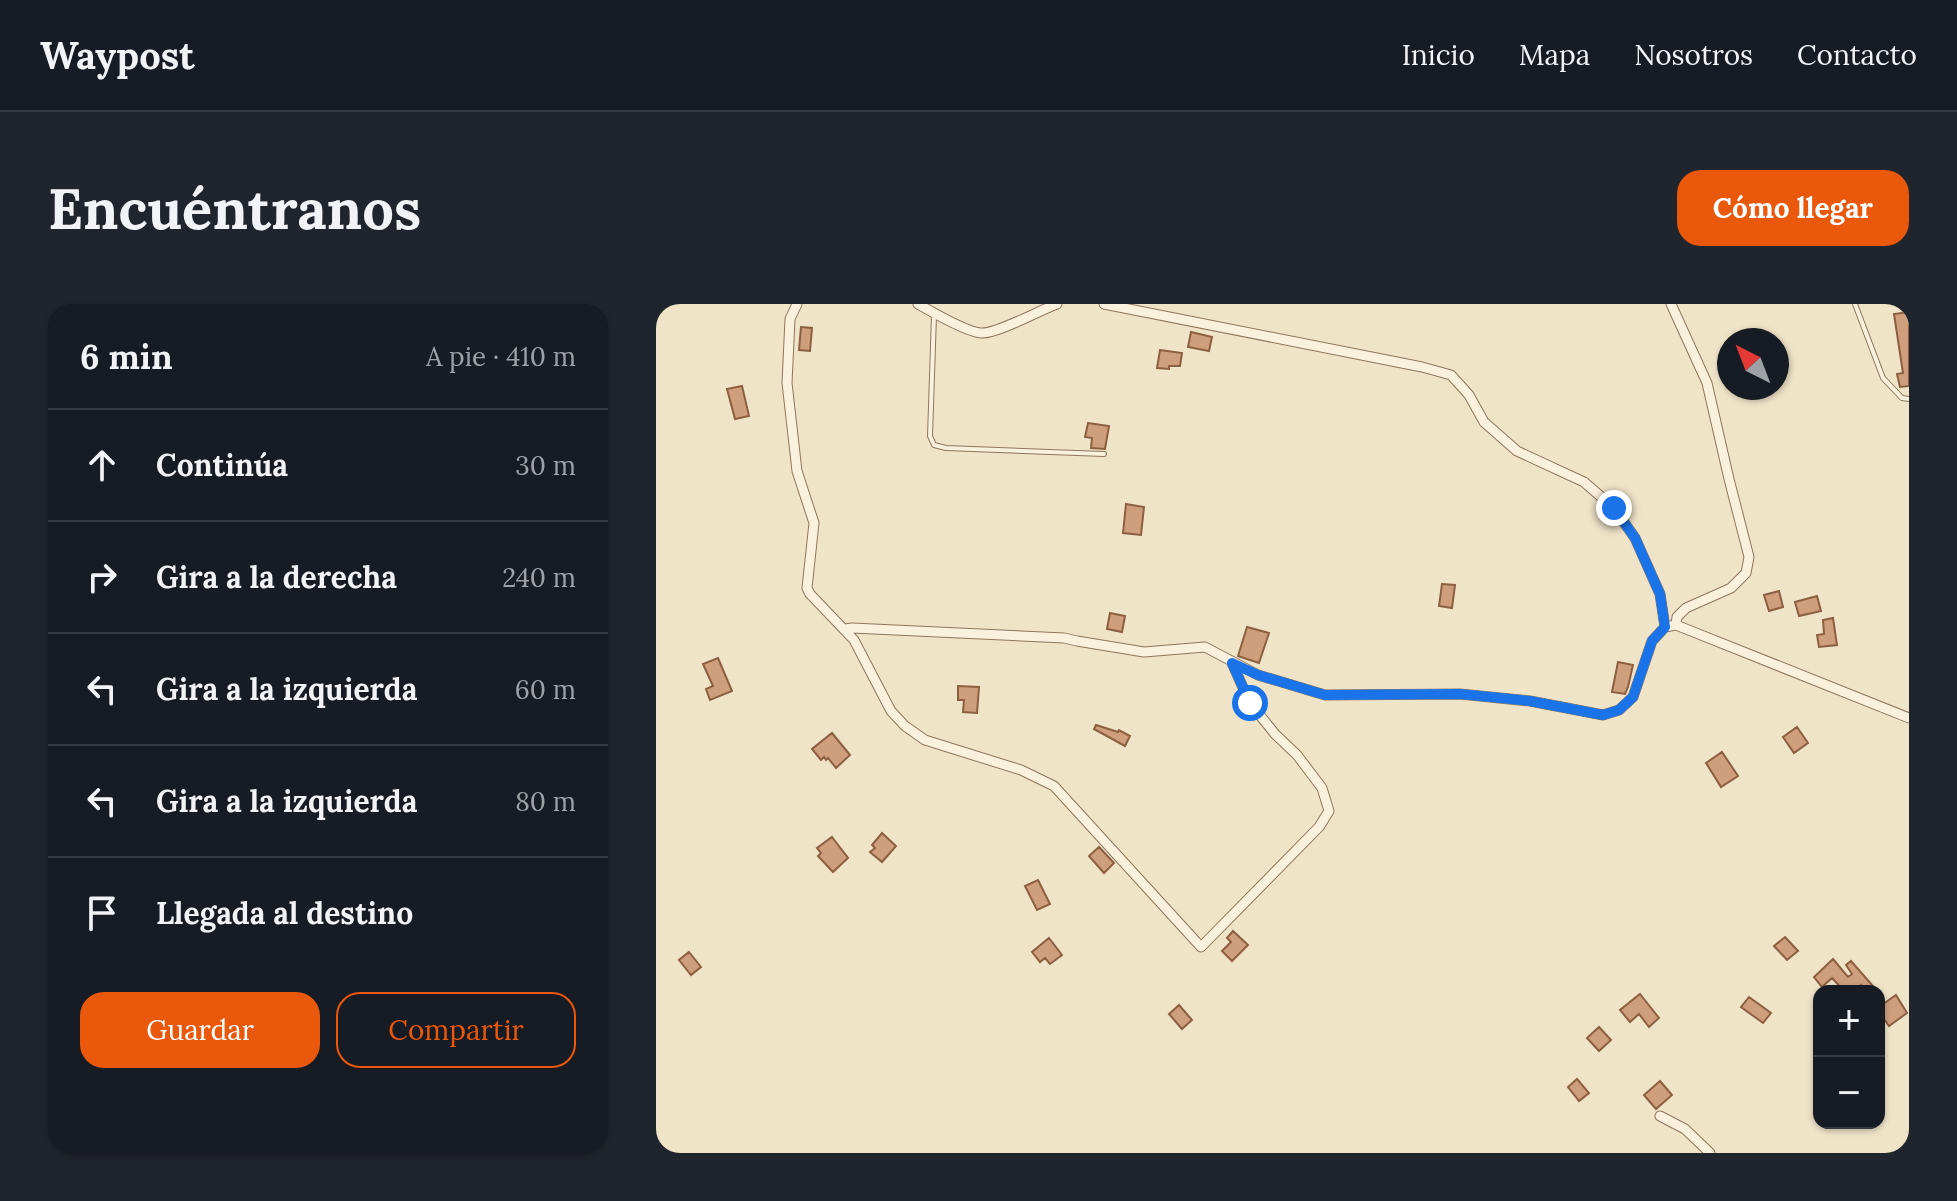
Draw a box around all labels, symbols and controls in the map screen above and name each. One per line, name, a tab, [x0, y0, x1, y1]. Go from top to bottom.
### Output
text: Waypost	[40, 31, 195, 79]
text: Inicio	[1402, 37, 1475, 73]
text: Mapa	[1519, 37, 1590, 73]
text: Nosotros	[1634, 37, 1753, 73]
text: Contacto	[1797, 37, 1917, 73]
button: Cómo llegar	[1677, 170, 1909, 246]
text: Encuéntranos	[48, 173, 421, 244]
north arrow	[1717, 328, 1789, 400]
text: 6 min	[80, 335, 173, 378]
text: A pie · 410 m	[426, 340, 576, 373]
icon: ahead	[80, 443, 124, 487]
text: Continúa	[156, 446, 288, 484]
text: 30 m	[515, 449, 576, 482]
route end	[1596, 490, 1632, 526]
icon: right	[80, 555, 124, 599]
text: Gira a la derecha	[156, 558, 397, 596]
text: 240 m	[502, 561, 576, 594]
icon: left	[80, 667, 124, 711]
text: Gira a la izquierda	[156, 670, 417, 708]
text: 60 m	[515, 673, 576, 706]
route start	[1232, 685, 1268, 721]
icon: left	[80, 779, 124, 823]
text: Gira a la izquierda	[156, 782, 417, 820]
text: 80 m	[515, 785, 576, 818]
icon: arrive	[80, 891, 124, 935]
text: Llegada al destino	[156, 894, 413, 932]
map controls	[1813, 985, 1885, 1129]
button: +	[1813, 985, 1885, 1057]
button: Guardar	[80, 992, 320, 1068]
button: Compartir	[336, 992, 576, 1068]
button: −	[1813, 1057, 1885, 1129]

